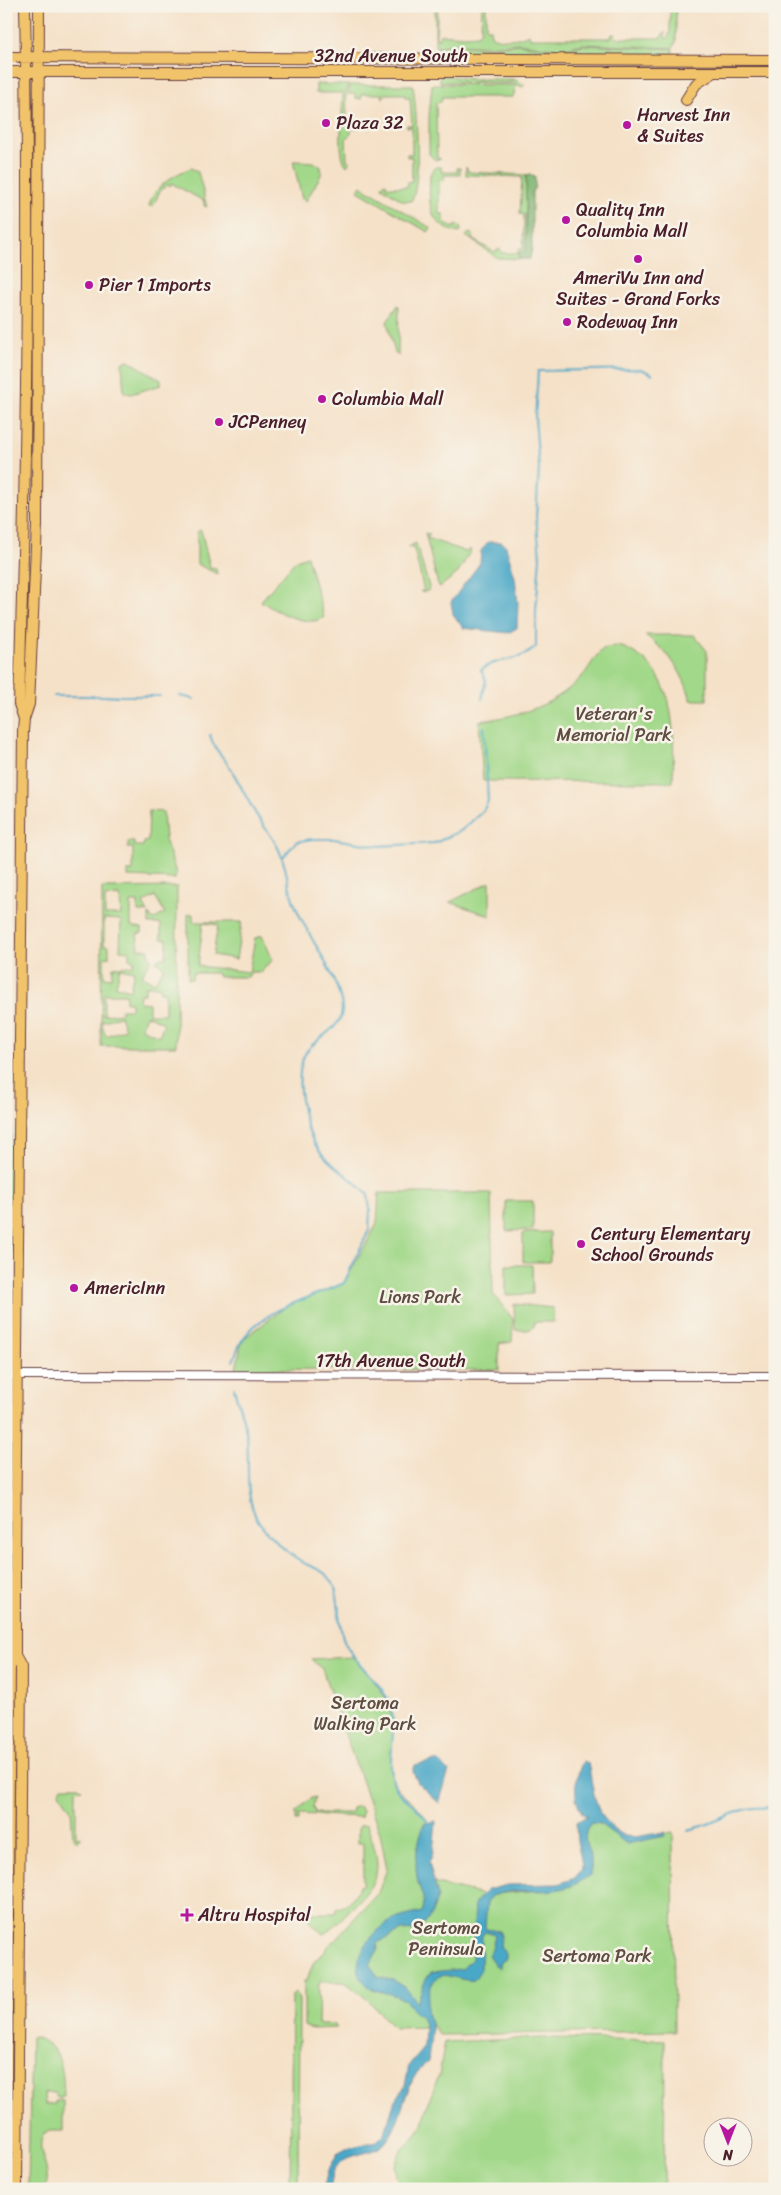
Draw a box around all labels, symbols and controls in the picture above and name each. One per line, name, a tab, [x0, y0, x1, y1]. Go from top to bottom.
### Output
street label: 32nd Avenue South	[314, 40, 468, 72]
place label: Harvest Inn & Suites	[637, 99, 731, 152]
place label: Plaza 32	[336, 107, 404, 139]
marker: Plaza 32	[320, 117, 332, 129]
marker: Harvest Inn & Suites	[621, 119, 633, 131]
place label: Quality Inn Columbia Mall	[576, 194, 688, 247]
marker: Quality Inn Columbia Mall	[560, 214, 572, 226]
marker: AmeriVu Inn and Suites - Grand Forks	[632, 253, 644, 265]
place label: AmeriVu Inn and Suites - Grand Forks	[556, 262, 721, 315]
place label: Pier 1 Imports	[99, 269, 211, 301]
marker: Pier 1 Imports	[83, 279, 95, 291]
place label: Rodeway Inn	[577, 306, 678, 338]
marker: Rodeway Inn	[561, 316, 573, 328]
place label: Columbia Mall	[332, 383, 444, 415]
marker: Columbia Mall	[316, 393, 328, 405]
place label: JCPenney	[228, 406, 307, 438]
marker: JCPenney	[213, 416, 225, 428]
park label: Veteran's Memorial Park	[556, 698, 672, 751]
place label: Century Elementary School Grounds	[591, 1218, 751, 1271]
marker: Century Elementary School Grounds	[575, 1238, 587, 1250]
place label: AmericInn	[83, 1272, 165, 1304]
park label: Lions Park	[379, 1281, 461, 1313]
marker: AmericInn	[68, 1282, 80, 1294]
street label: 17th Avenue South	[316, 1345, 466, 1377]
park label: Sertoma Walking Park	[313, 1687, 417, 1740]
place label: Altru Hospital	[197, 1899, 311, 1931]
marker: Altru Hospital	[180, 1908, 194, 1922]
park label: Sertoma Peninsula	[408, 1912, 484, 1965]
park label: Sertoma Park	[542, 1940, 652, 1972]
north arrow	[704, 2118, 754, 2168]
text: N	[723, 2142, 734, 2167]

